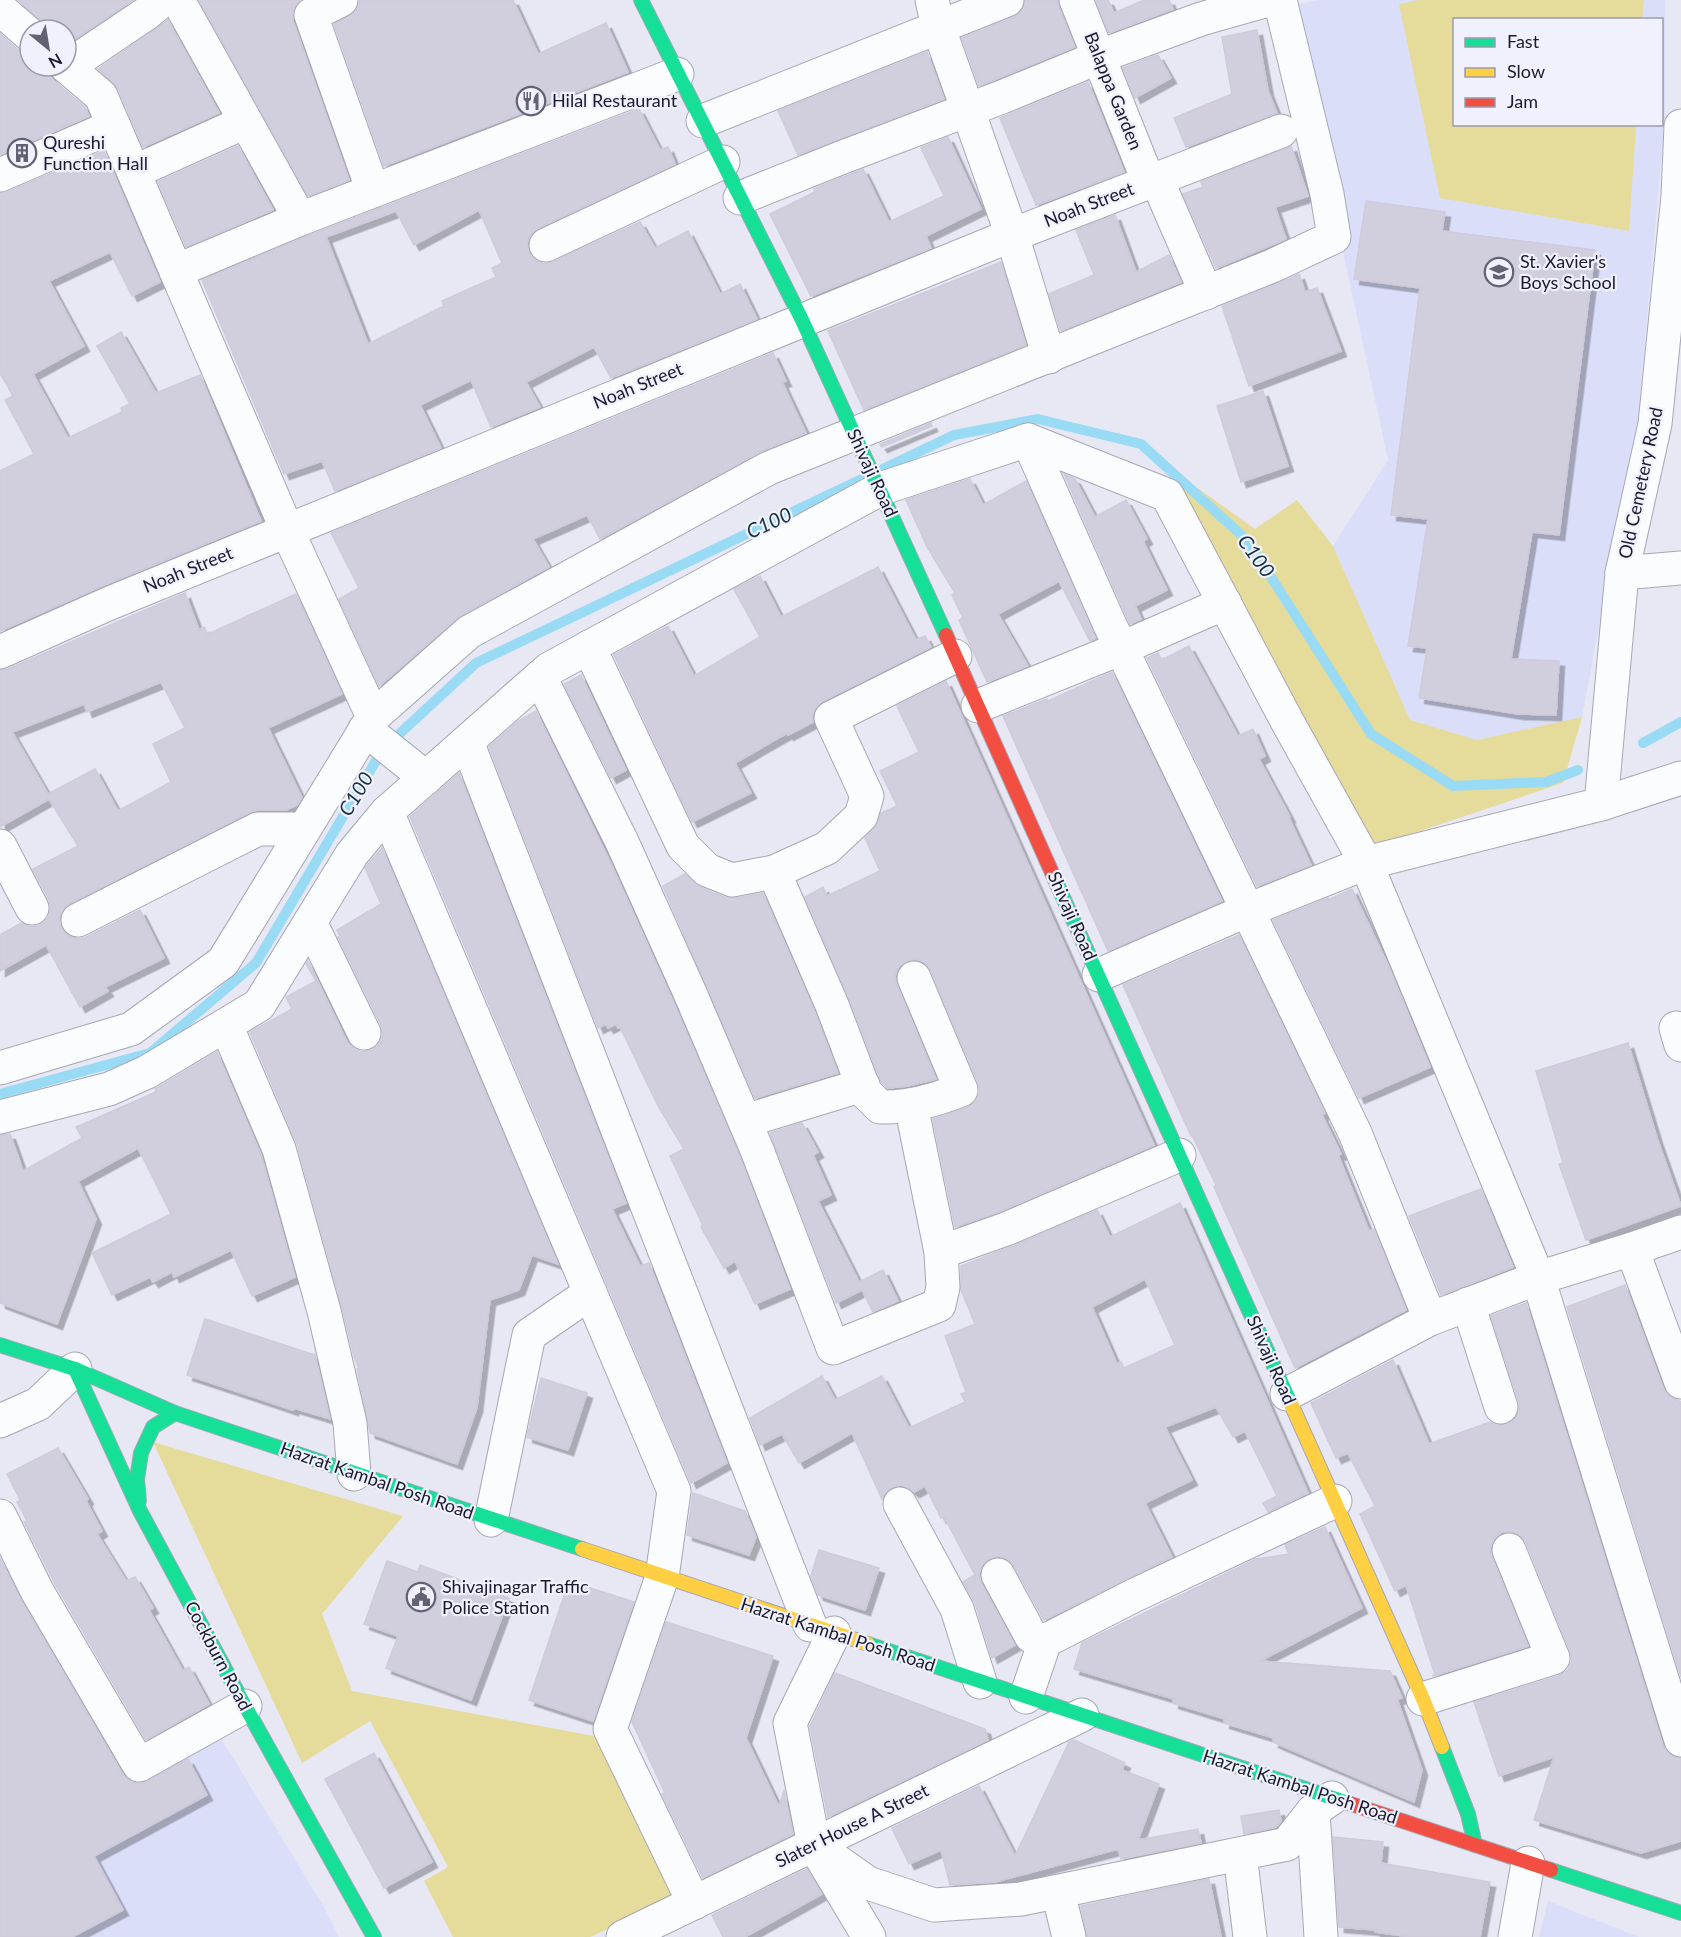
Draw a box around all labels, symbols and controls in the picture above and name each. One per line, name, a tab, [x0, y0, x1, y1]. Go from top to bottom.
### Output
north arrow	[18, 18, 78, 78]
legend	[1453, 18, 1663, 126]
street label: Balappa Garden	[1080, 28, 1148, 153]
text: Fast	[1507, 30, 1540, 52]
text: N	[46, 50, 66, 73]
text: Slow	[1507, 60, 1545, 82]
restaurant icon: Hilal Restaurant	[515, 85, 547, 117]
place label: Hilal Restaurant	[552, 89, 678, 111]
text: Jam	[1507, 90, 1538, 112]
place label: Qureshi Function Hall	[43, 131, 148, 174]
building icon: Qureshi Function Hall	[6, 137, 38, 169]
street label: Noah Street	[1041, 177, 1137, 231]
place label: St. Xavier's Boys School	[1520, 250, 1616, 293]
school or university icon: St. Xavier's Boys School	[1483, 256, 1515, 288]
street label: Noah Street	[590, 357, 686, 413]
street label: Old Cemetery Road	[1613, 405, 1667, 561]
street label: Shivaji Road	[843, 425, 903, 520]
water label: C100	[742, 501, 795, 543]
water label: C100	[1233, 529, 1280, 582]
street label: Noah Street	[140, 541, 236, 597]
water label: C100	[333, 767, 378, 820]
street label: Shivaji Road	[1044, 868, 1102, 964]
street label: Shivaji Road	[1243, 1312, 1301, 1408]
street label: Hazrat Kambal Posh Road	[278, 1437, 477, 1524]
place label: Shivajinagar Traffic Police Station	[442, 1575, 589, 1618]
public building icon: Shivajinagar Traffic Police Station	[405, 1581, 437, 1613]
street label: Hazrat Kambal Posh Road	[738, 1592, 938, 1676]
street label: Cockburn Road	[181, 1597, 257, 1714]
street label: Hazrat Kambal Posh Road	[1200, 1744, 1400, 1828]
street label: Slater House A Street	[771, 1778, 932, 1872]

